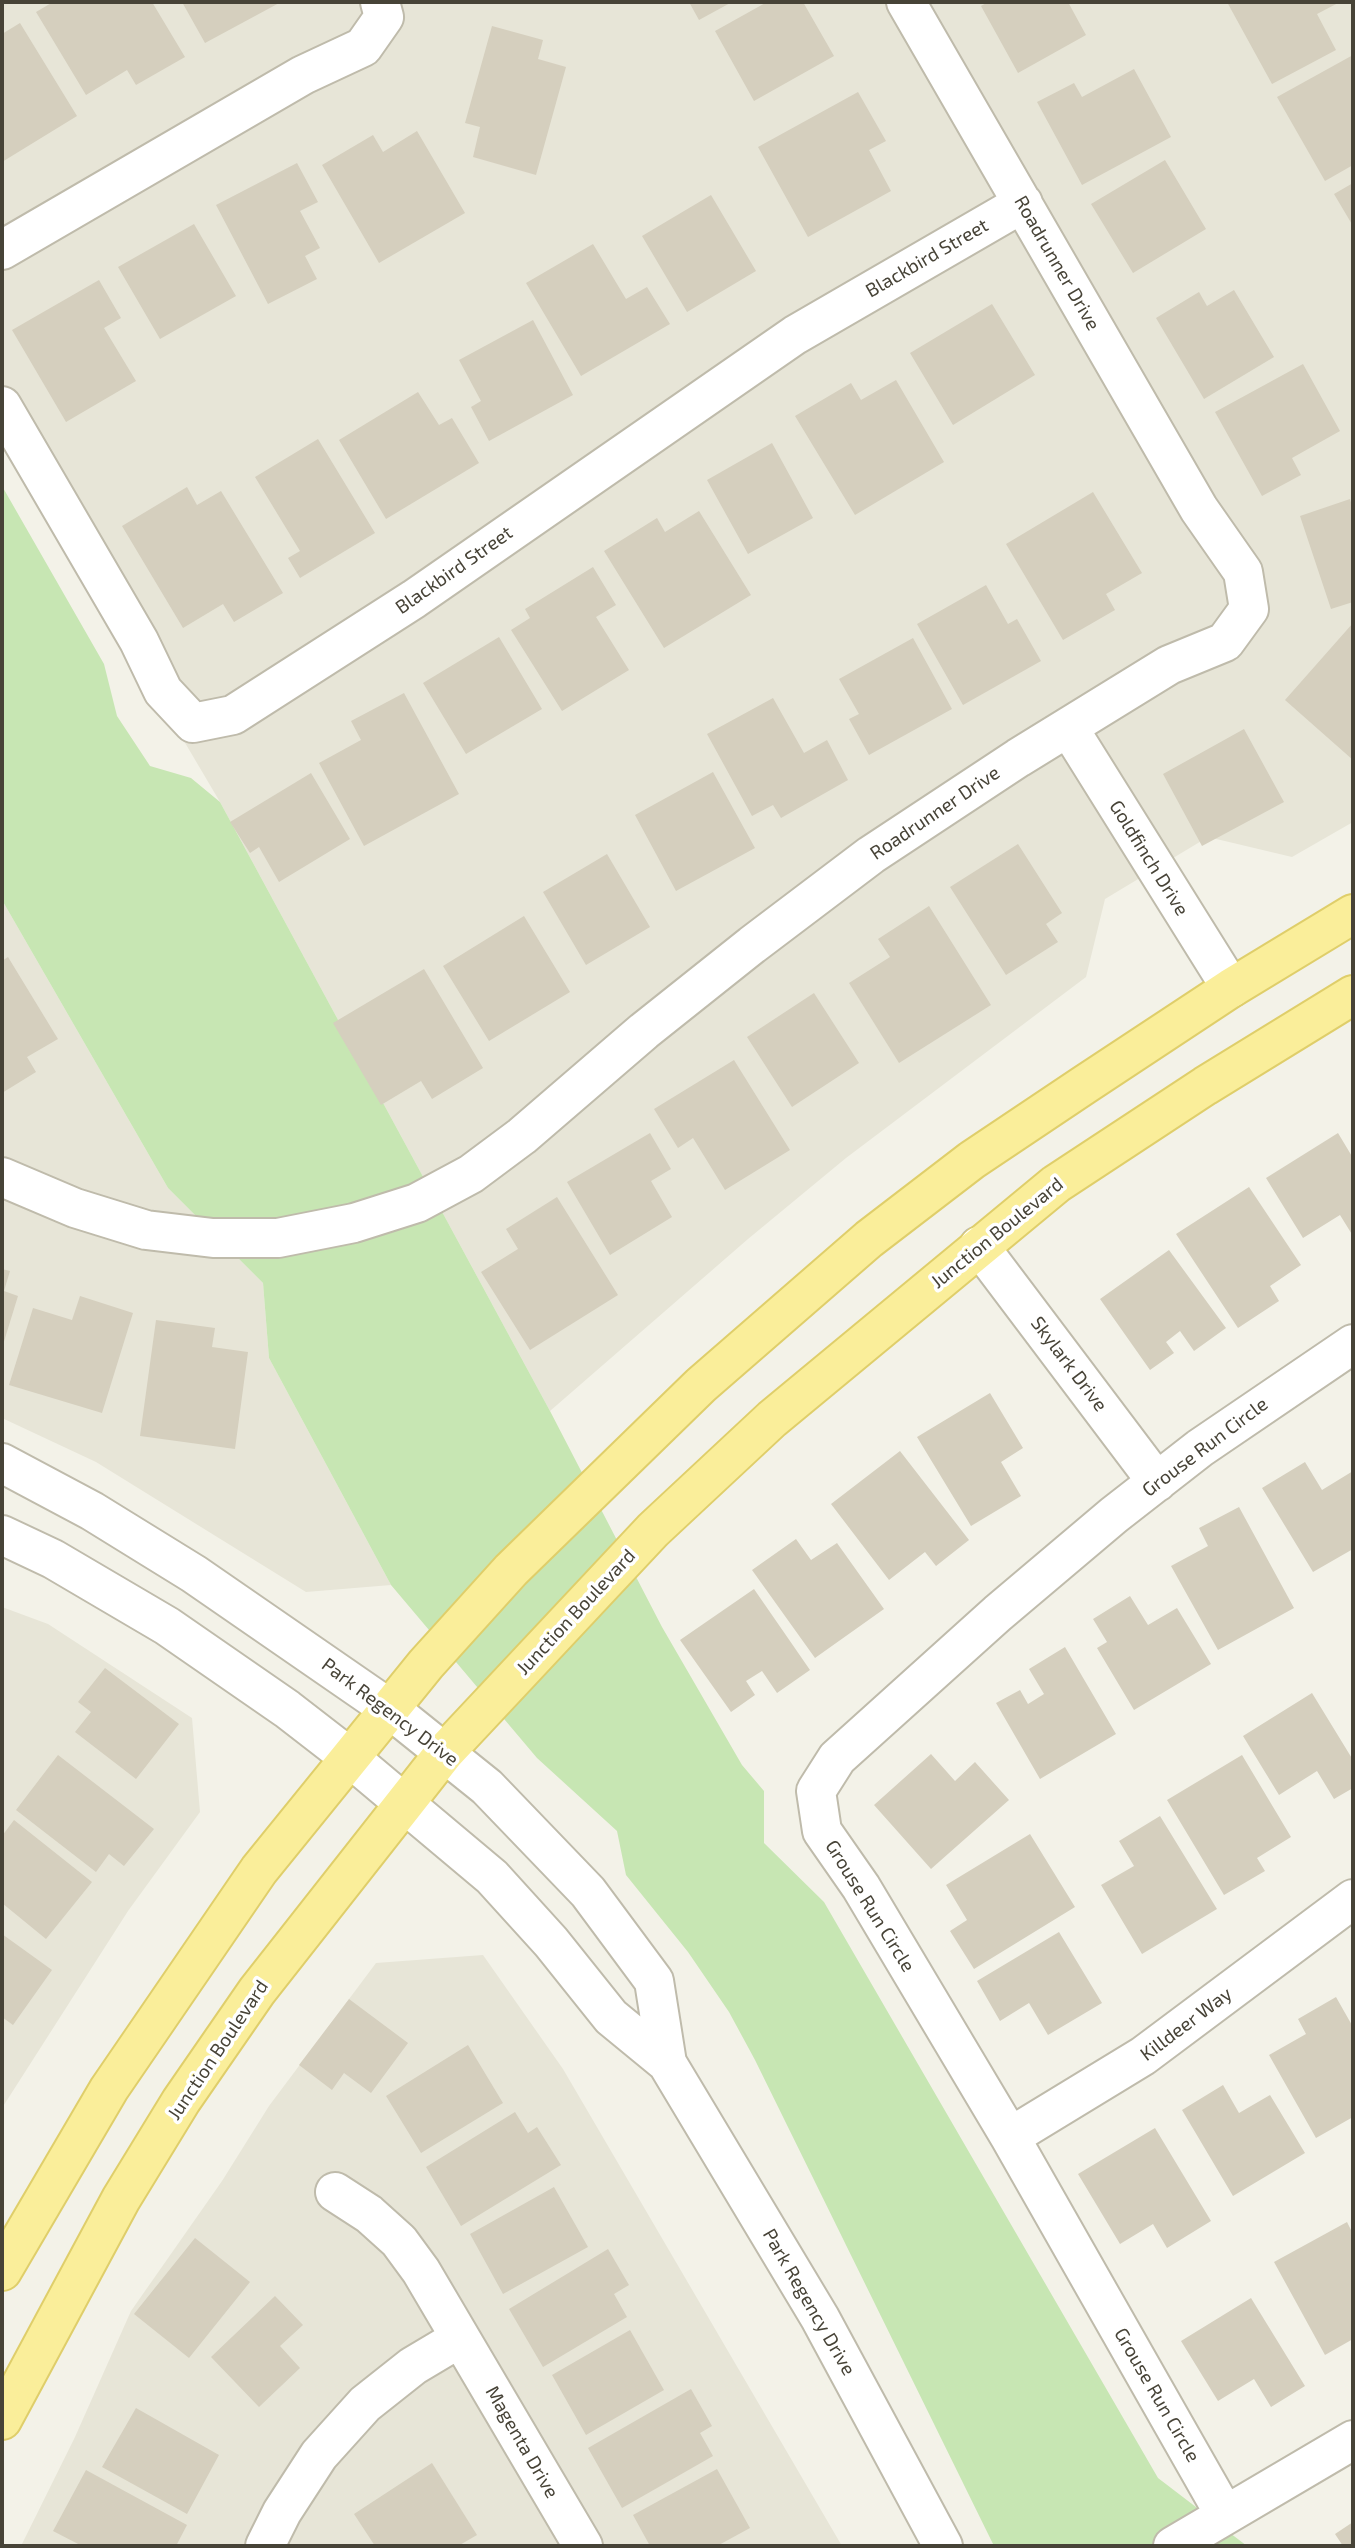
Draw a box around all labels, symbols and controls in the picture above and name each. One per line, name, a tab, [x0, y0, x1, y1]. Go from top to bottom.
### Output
street label: Roadrunner Drive	[1009, 192, 1105, 334]
street label: Blackbird Street	[862, 214, 992, 302]
street label: Blackbird Street	[391, 521, 517, 619]
street label: Roadrunner Drive	[866, 761, 1004, 865]
street label: Goldfinch Drive	[1104, 796, 1194, 920]
street label: Junction Boulevard	[926, 1173, 1068, 1293]
street label: Skylark Drive	[1026, 1312, 1112, 1416]
street label: Grouse Run Circle	[1138, 1392, 1272, 1502]
street label: Junction Boulevard	[512, 1544, 640, 1680]
street label: Park Regency Drive	[317, 1653, 463, 1771]
street label: Grouse Run Circle	[820, 1836, 920, 1976]
street label: Junction Boulevard	[163, 1976, 273, 2124]
street label: Killdeer Way	[1136, 1982, 1236, 2066]
street label: Park Regency Drive	[758, 2225, 860, 2379]
street label: Grouse Run Circle	[1109, 2324, 1205, 2466]
street label: Magenta Drive	[481, 2382, 563, 2502]

